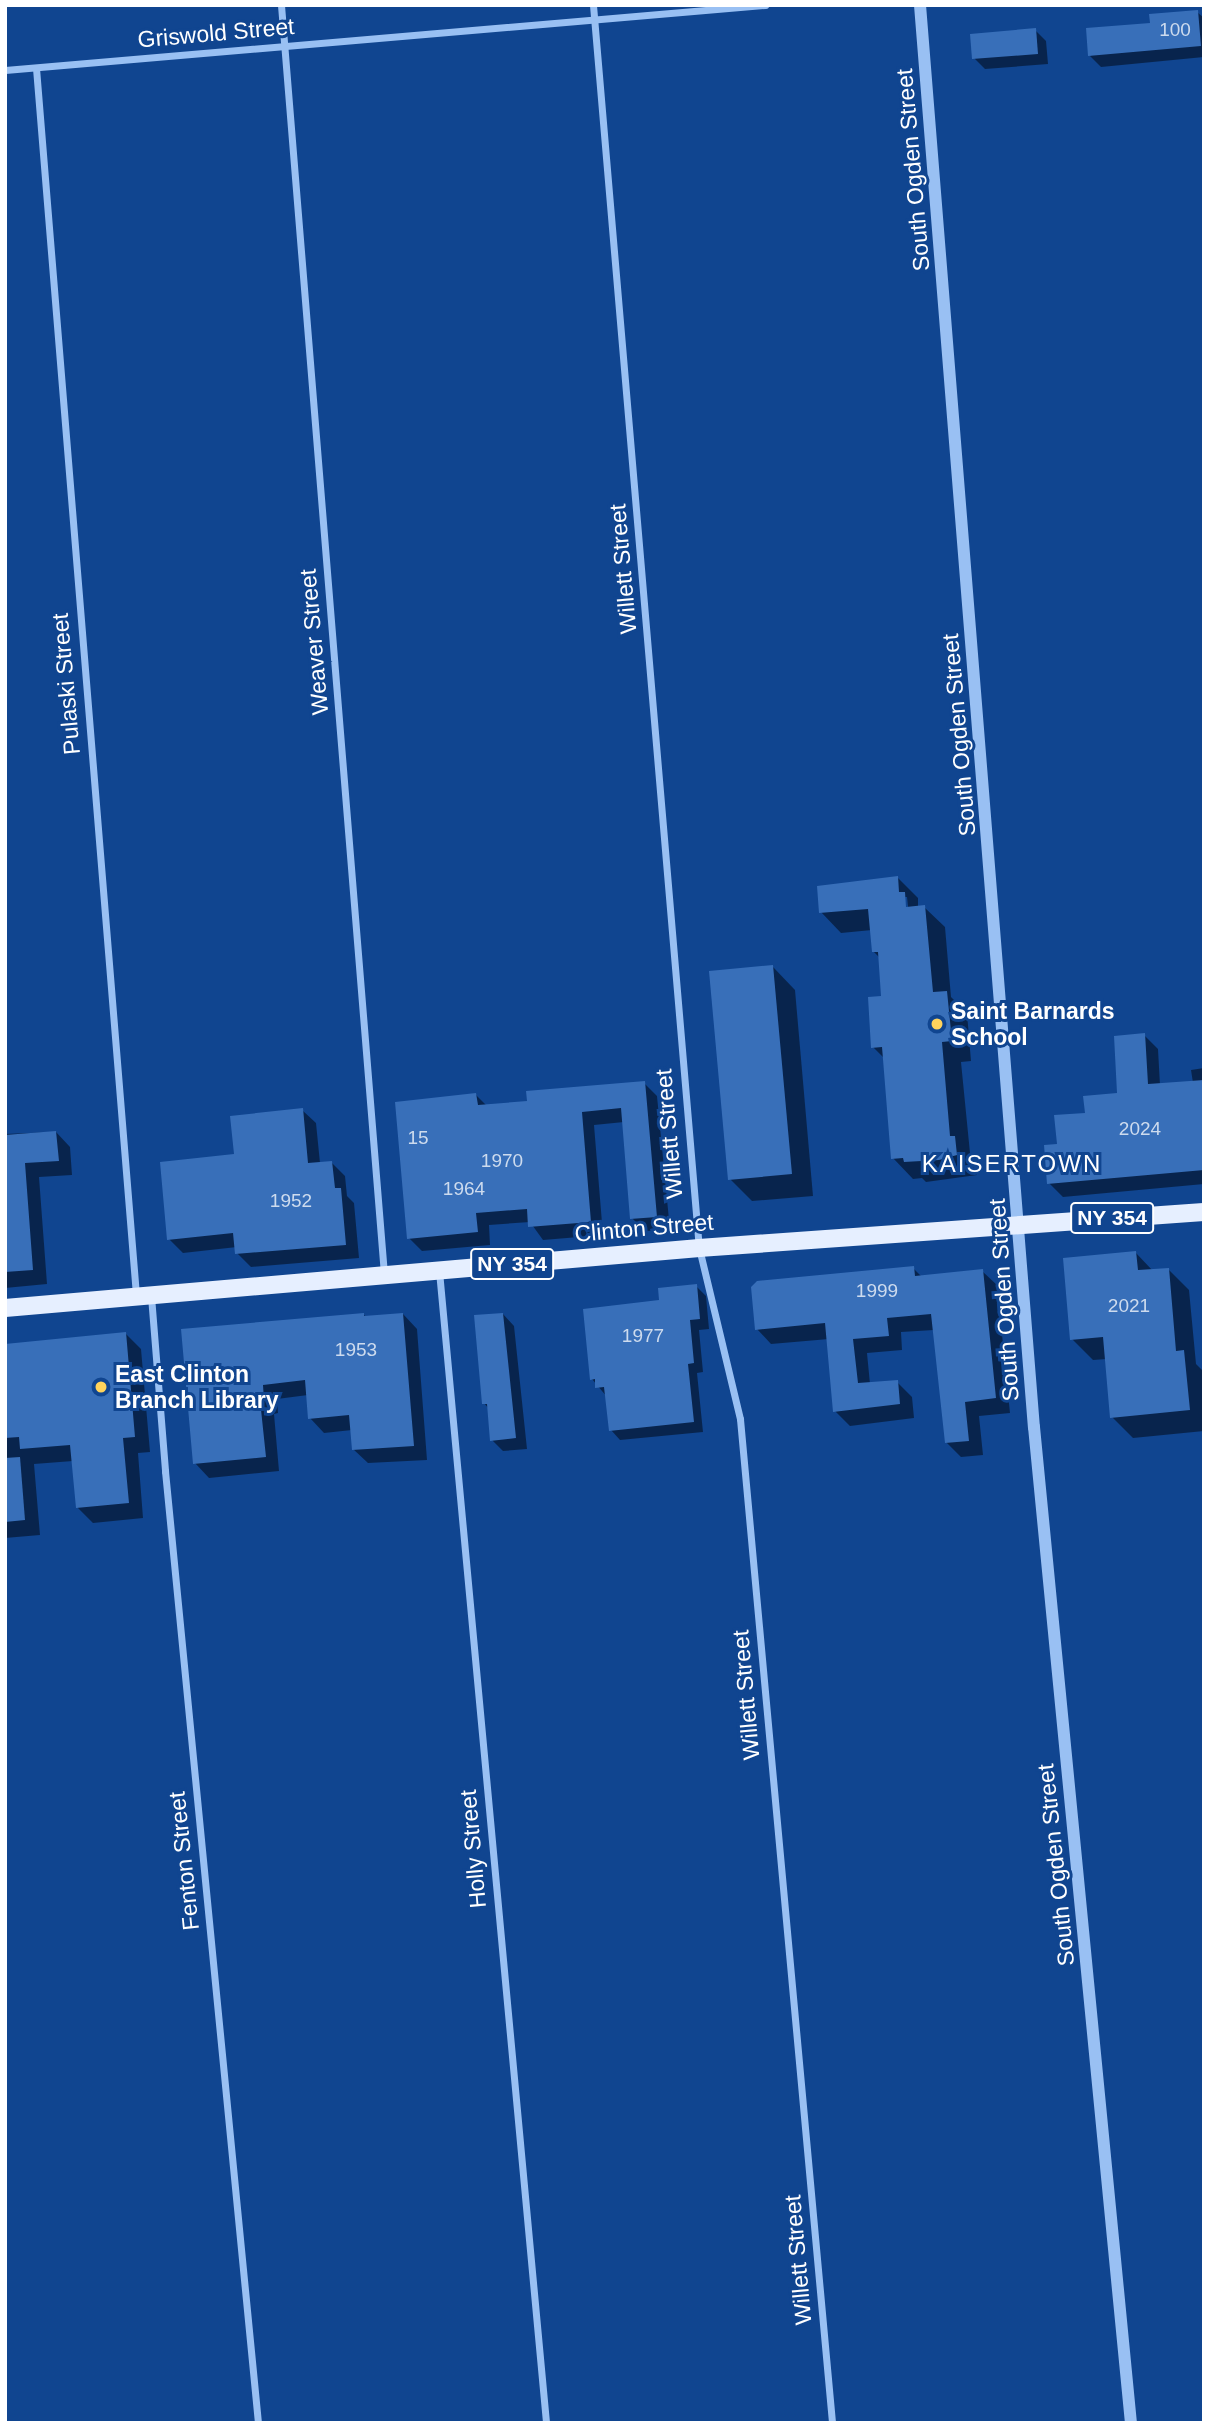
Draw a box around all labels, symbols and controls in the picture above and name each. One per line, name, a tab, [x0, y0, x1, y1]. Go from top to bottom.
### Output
street label: Griswold Street	[136, 12, 296, 54]
house number: 100	[1159, 19, 1191, 41]
street label: South Ogden Street	[890, 68, 936, 272]
street label: Willett Street	[604, 503, 642, 635]
street label: Weaver Street	[294, 568, 334, 716]
street label: Pulaski Street	[46, 612, 86, 756]
street label: South Ogden Street	[936, 633, 982, 837]
place label: Saint Barnards School	[951, 997, 1115, 1051]
marker: Saint Barnards School	[929, 1016, 945, 1032]
street label: Willett Street	[650, 1068, 688, 1200]
house number: 2024	[1119, 1118, 1161, 1140]
house number: 15	[407, 1127, 429, 1149]
house number: 1970	[481, 1150, 523, 1172]
district label: KAISERTOWN	[923, 1150, 1101, 1178]
house number: 1964	[443, 1178, 485, 1200]
house number: 1952	[270, 1190, 312, 1212]
street label: South Ogden Street	[983, 1198, 1025, 1402]
road number: NY 354	[1068, 1200, 1156, 1236]
street label: Clinton Street	[573, 1208, 715, 1248]
road number: NY 354	[468, 1246, 556, 1282]
house number: 1999	[856, 1280, 898, 1302]
house number: 2021	[1108, 1295, 1150, 1317]
house number: 1977	[622, 1325, 664, 1347]
house number: 1953	[335, 1339, 377, 1361]
place label: East Clinton Branch Library	[115, 1360, 279, 1414]
marker: East Clinton Branch Library	[93, 1379, 109, 1395]
street label: Willett Street	[727, 1629, 765, 1761]
street label: South Ogden Street	[1032, 1762, 1080, 1968]
street label: Holly Street	[454, 1789, 492, 1909]
street label: Fenton Street	[163, 1790, 205, 1932]
street label: Willett Street	[779, 2194, 817, 2326]

